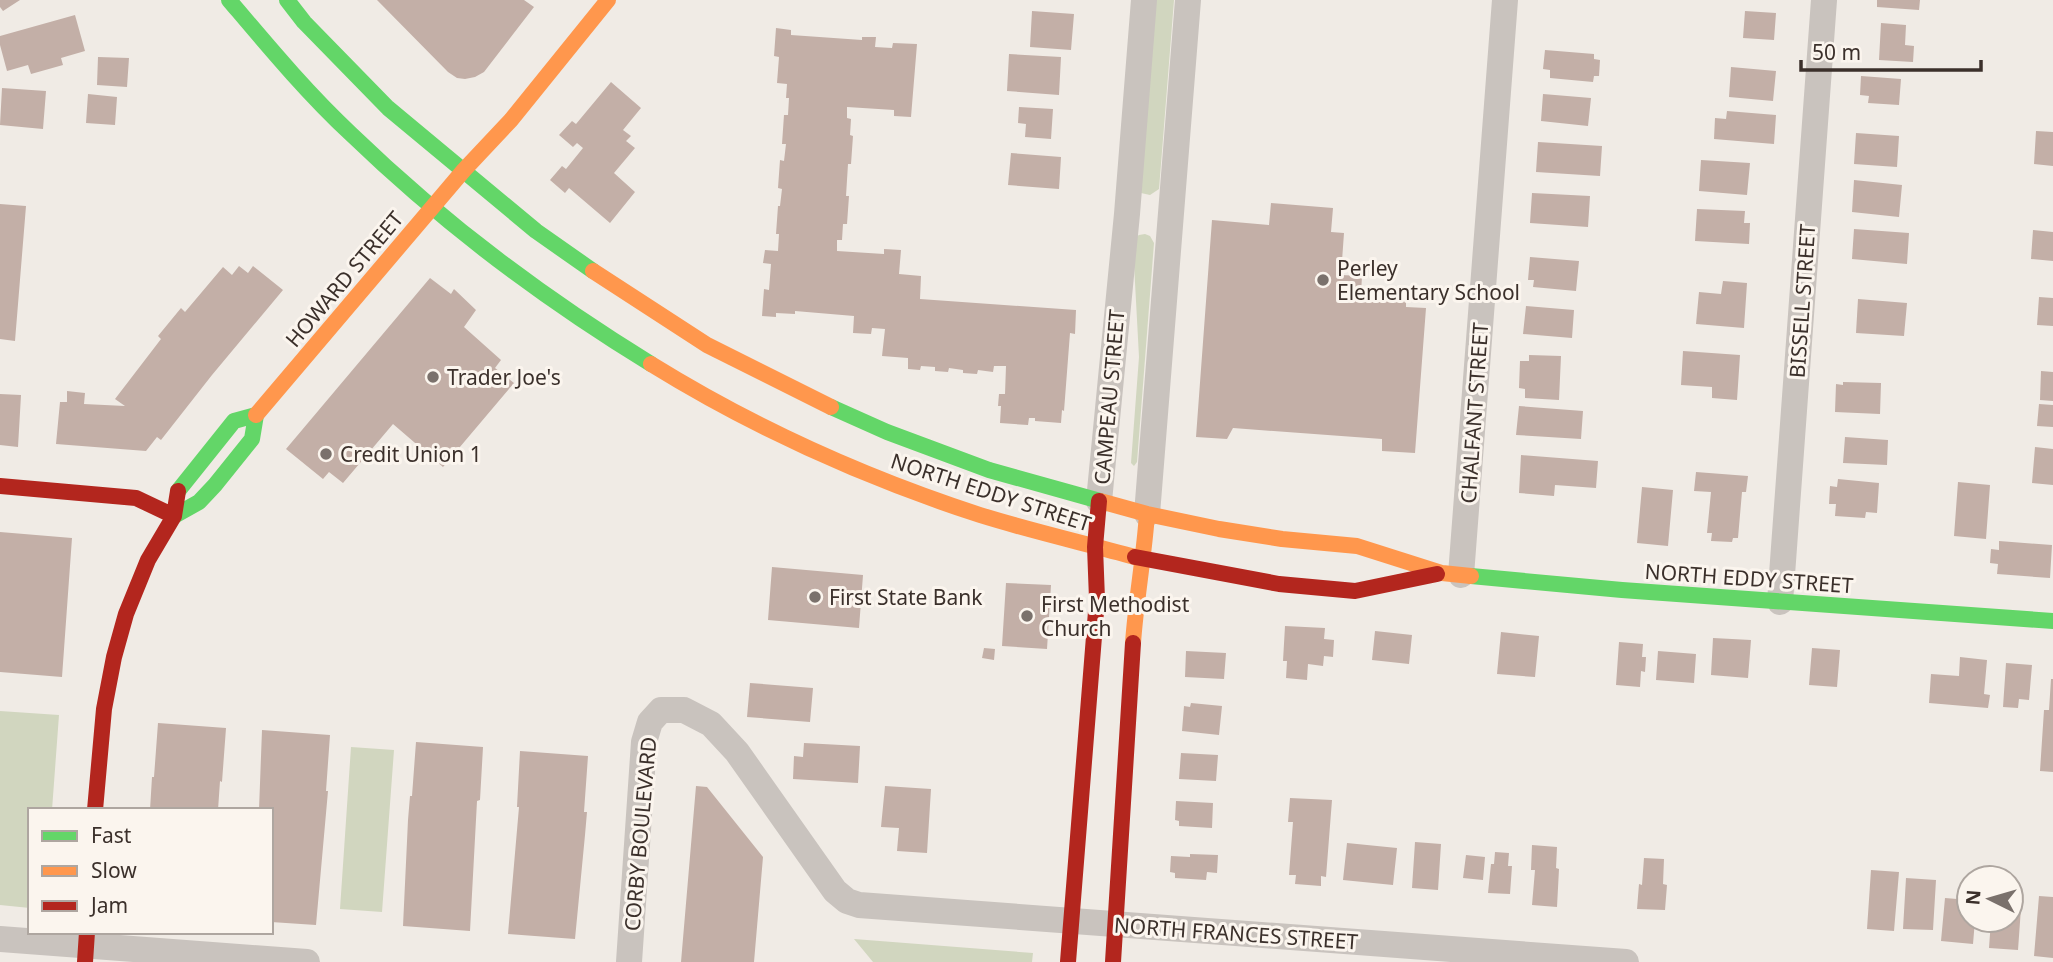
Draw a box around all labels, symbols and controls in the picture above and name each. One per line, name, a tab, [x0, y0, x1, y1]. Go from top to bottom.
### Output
scale bar	[1801, 28, 1981, 72]
text: 50 m	[1812, 38, 1861, 66]
street label: HOWARD STREET	[279, 205, 409, 353]
street label: BISSELL STREET	[1783, 223, 1821, 379]
place label: Perley Elementary School	[1337, 254, 1520, 306]
marker: Perley Elementary School	[1315, 272, 1331, 288]
street label: CAMPEAU STREET	[1087, 308, 1131, 486]
street label: CHALFANT STREET	[1454, 321, 1494, 505]
place label: Trader Joe's	[447, 363, 561, 391]
marker: Trader Joe's	[425, 369, 441, 385]
place label: Credit Union 1	[340, 440, 482, 468]
marker: Credit Union 1	[318, 446, 334, 462]
street label: NORTH EDDY STREET	[887, 446, 1095, 538]
street label: NORTH EDDY STREET	[1644, 557, 1854, 599]
place label: First State Bank	[829, 583, 983, 611]
marker: First State Bank	[807, 589, 823, 605]
place label: First Methodist Church	[1041, 590, 1190, 642]
marker: First Methodist Church	[1019, 608, 1035, 624]
street label: CORBY BOULEVARD	[618, 736, 662, 932]
legend	[28, 808, 273, 934]
text: Fast	[91, 821, 132, 849]
text: Slow	[91, 856, 137, 884]
north arrow	[1955, 864, 2025, 934]
text: N	[1959, 889, 1987, 906]
text: Jam	[89, 891, 128, 919]
street label: NORTH FRANCES STREET	[1113, 910, 1359, 956]

